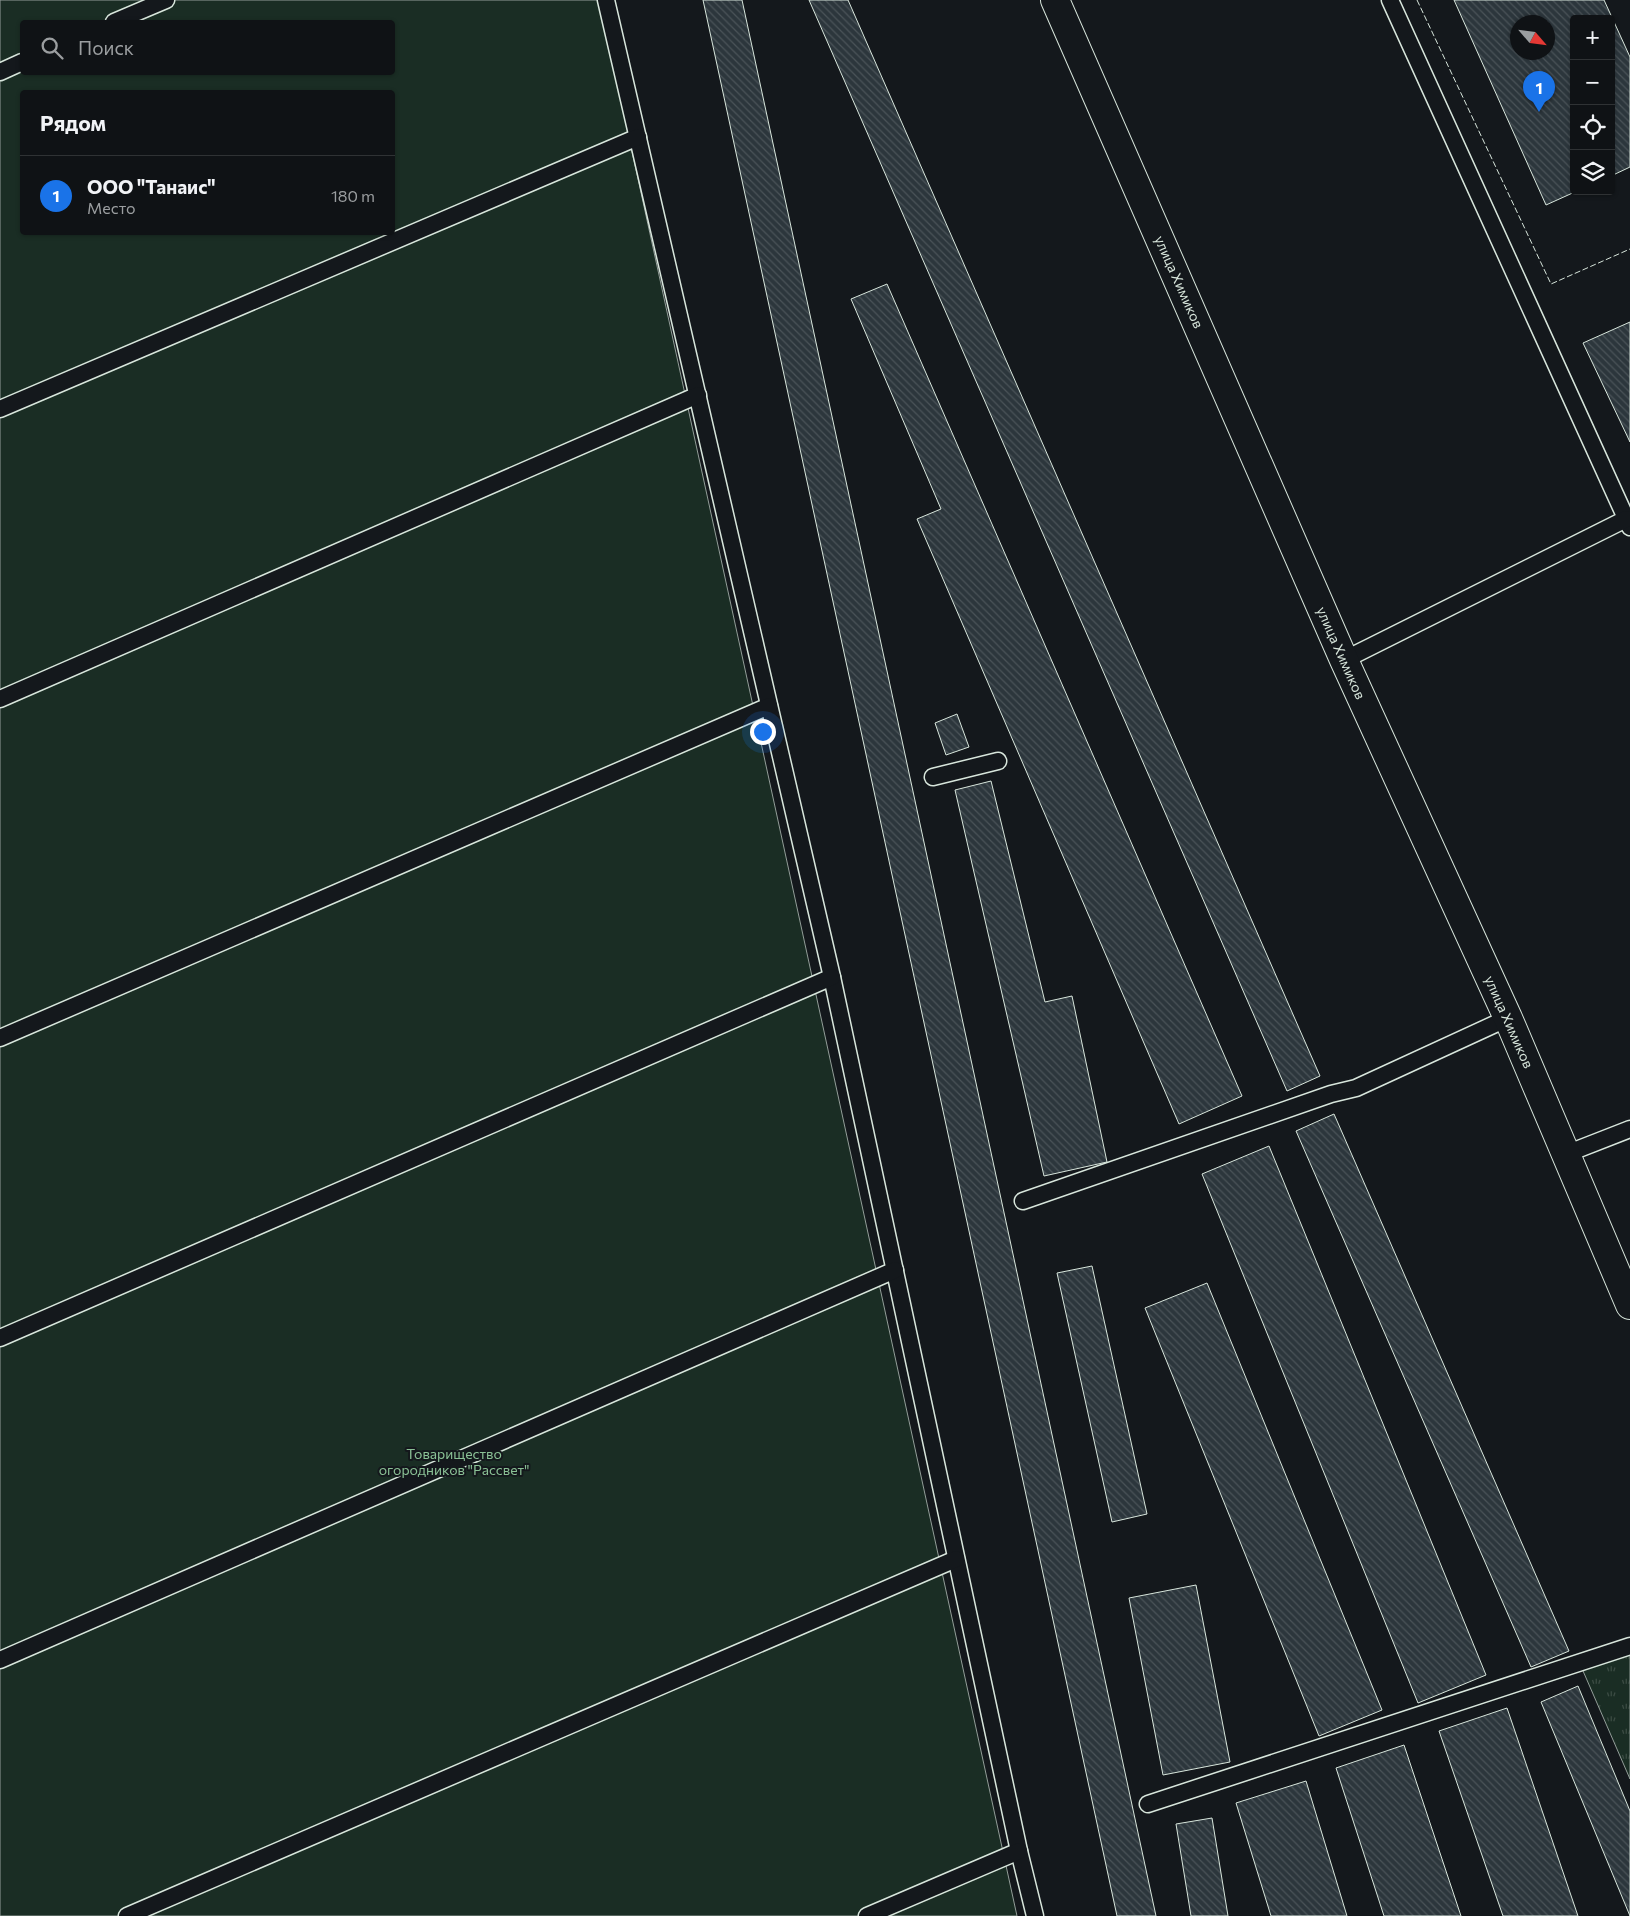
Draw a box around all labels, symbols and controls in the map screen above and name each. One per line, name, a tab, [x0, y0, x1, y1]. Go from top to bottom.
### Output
north arrow	[1510, 15, 1555, 60]
map controls	[1570, 15, 1615, 195]
button: +	[1570, 15, 1615, 60]
search box	[20, 20, 395, 75]
icon: search	[38, 34, 66, 62]
text: Поиск	[78, 36, 134, 59]
button: −	[1570, 60, 1615, 105]
pin: 1	[1523, 71, 1555, 112]
button: locate	[1570, 105, 1615, 150]
text: Рядом	[40, 110, 106, 135]
button: layers	[1570, 150, 1615, 195]
text: ООО "Танаис"	[87, 175, 216, 198]
text: 1	[52, 186, 60, 205]
text: 180 m	[331, 186, 375, 205]
text: Место	[87, 198, 136, 217]
street label: улица Химиков	[1151, 233, 1207, 331]
street label: улица Химиков	[1313, 604, 1369, 702]
your location	[750, 719, 776, 745]
street label: улица Химиков	[1481, 973, 1537, 1071]
park label: Товарищество огородников "Рассвет"	[379, 1445, 529, 1478]

